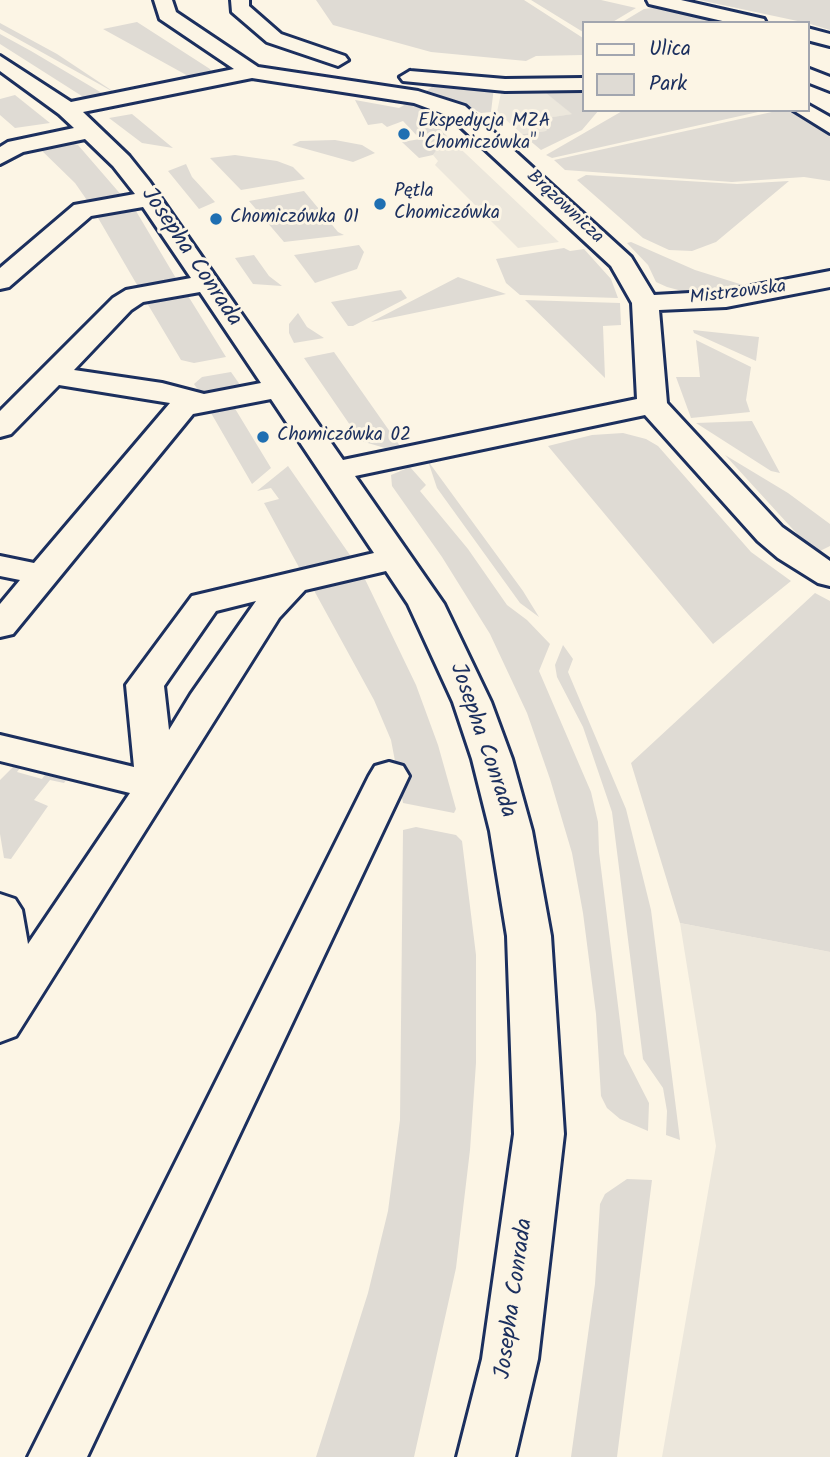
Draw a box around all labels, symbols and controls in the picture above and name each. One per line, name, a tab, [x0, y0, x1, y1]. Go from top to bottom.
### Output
legend	[582, 21, 809, 112]
text: Ulica	[649, 33, 691, 66]
text: Park	[649, 68, 687, 101]
place label: Ekspedycja MZA "Chomiczówka"	[418, 112, 550, 156]
marker: Ekspedycja MZA "Chomiczówka"	[396, 126, 412, 142]
street label: Brązownicza	[521, 166, 607, 250]
place label: Pętla Chomiczówka	[394, 182, 500, 226]
street label: Josepha Conrada	[133, 183, 247, 333]
marker: Pętla Chomiczówka	[372, 196, 388, 212]
place label: Chomiczówka 01	[230, 208, 359, 230]
marker: Chomiczówka 01	[208, 211, 224, 227]
street label: Mistrzowska	[689, 277, 787, 311]
place label: Chomiczówka 02	[277, 426, 411, 448]
marker: Chomiczówka 02	[255, 429, 271, 445]
street label: Josepha Conrada	[442, 660, 520, 822]
street label: Josepha Conrada	[491, 1217, 541, 1381]

